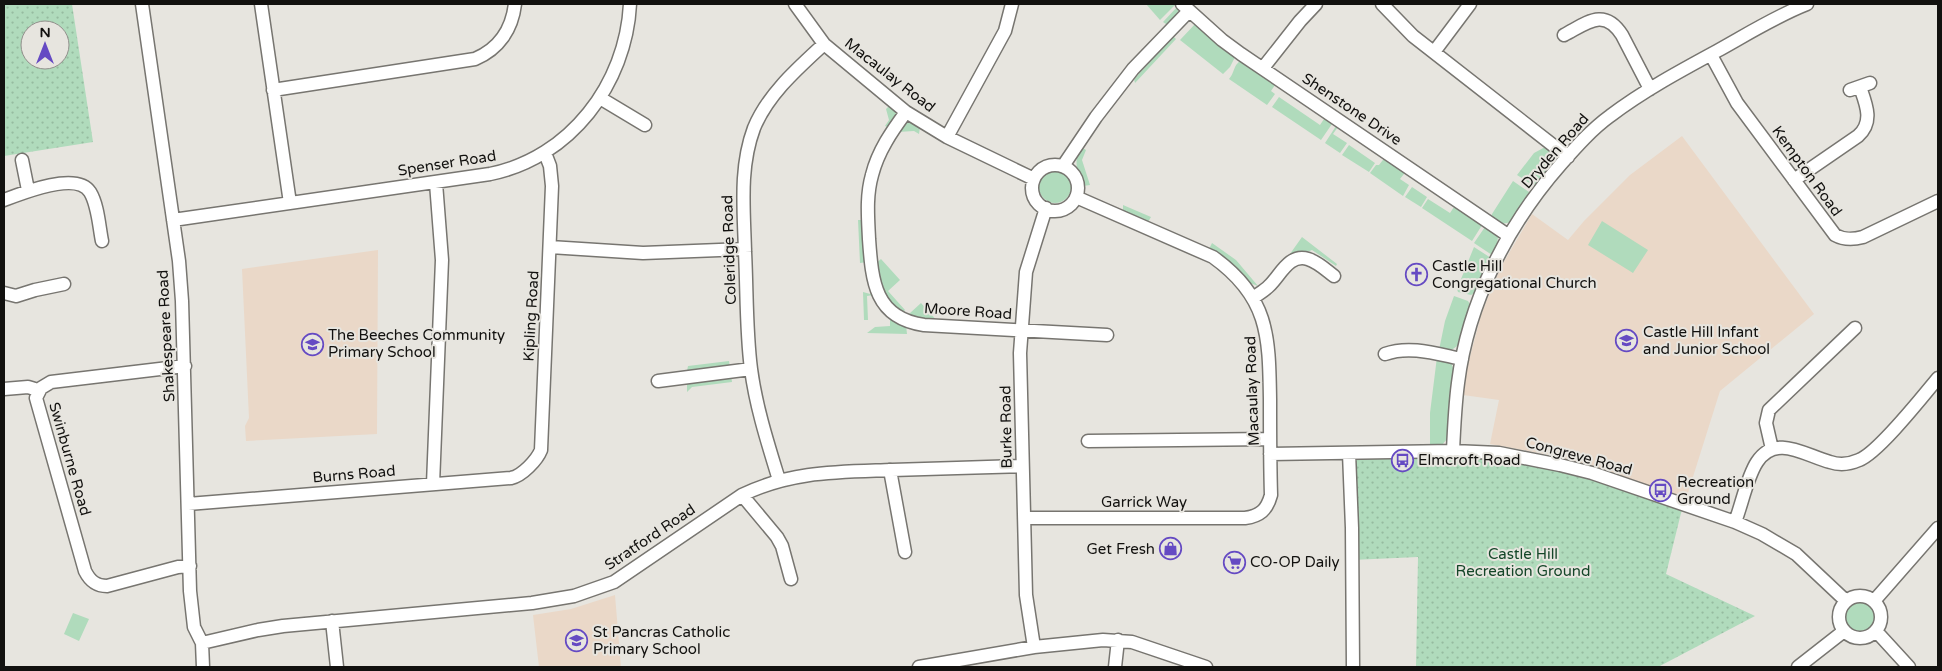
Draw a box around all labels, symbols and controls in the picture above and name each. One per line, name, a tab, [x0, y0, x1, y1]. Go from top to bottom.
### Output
north arrow	[20, 20, 70, 70]
text: N	[39, 24, 51, 41]
street label: Macaulay Road	[841, 34, 939, 116]
street label: Shenstone Drive	[1299, 69, 1405, 149]
street label: Dryden Road	[1518, 110, 1592, 192]
street label: Kempton Road	[1768, 122, 1846, 220]
street label: Spenser Road	[397, 146, 497, 180]
street label: Coleridge Road	[718, 195, 740, 305]
place label: Castle Hill Congregational Church	[1432, 257, 1597, 292]
church icon: Castle Hill Congregational Church	[1404, 263, 1428, 287]
street label: Shakespeare Road	[154, 269, 178, 403]
street label: Kipling Road	[520, 270, 542, 362]
street label: Moore Road	[923, 299, 1013, 323]
place label: Castle Hill Infant and Junior School	[1643, 323, 1770, 358]
place label: The Beeches Community Primary School	[328, 326, 505, 361]
school or university icon: Castle Hill Infant and Junior School	[1615, 329, 1639, 353]
school or university icon: The Beeches Community Primary School	[300, 332, 324, 356]
street label: Macaulay Road	[1241, 336, 1263, 446]
street label: Burke Road	[996, 385, 1016, 469]
street label: Swinburne Road	[45, 400, 95, 518]
street label: Congreve Road	[1524, 433, 1634, 479]
bus stop icon: Elmcroft Road	[1390, 448, 1414, 472]
place label: Elmcroft Road	[1418, 451, 1521, 469]
street label: Burns Road	[312, 461, 396, 487]
place label: Recreation Ground	[1677, 473, 1754, 508]
bus stop icon: Recreation Ground	[1649, 479, 1673, 503]
street label: Garrick Way	[1101, 493, 1187, 511]
street label: Stratford Road	[601, 500, 699, 574]
shop icon: Get Fresh	[1159, 537, 1183, 561]
place label: Get Fresh	[1086, 540, 1155, 558]
park label: Castle Hill Recreation Ground	[1456, 545, 1590, 580]
supermarket icon: CO-OP Daily	[1222, 550, 1246, 574]
place label: CO-OP Daily	[1250, 553, 1340, 571]
place label: St Pancras Catholic Primary School	[593, 623, 730, 658]
school or university icon: St Pancras Catholic Primary School	[565, 629, 589, 653]

